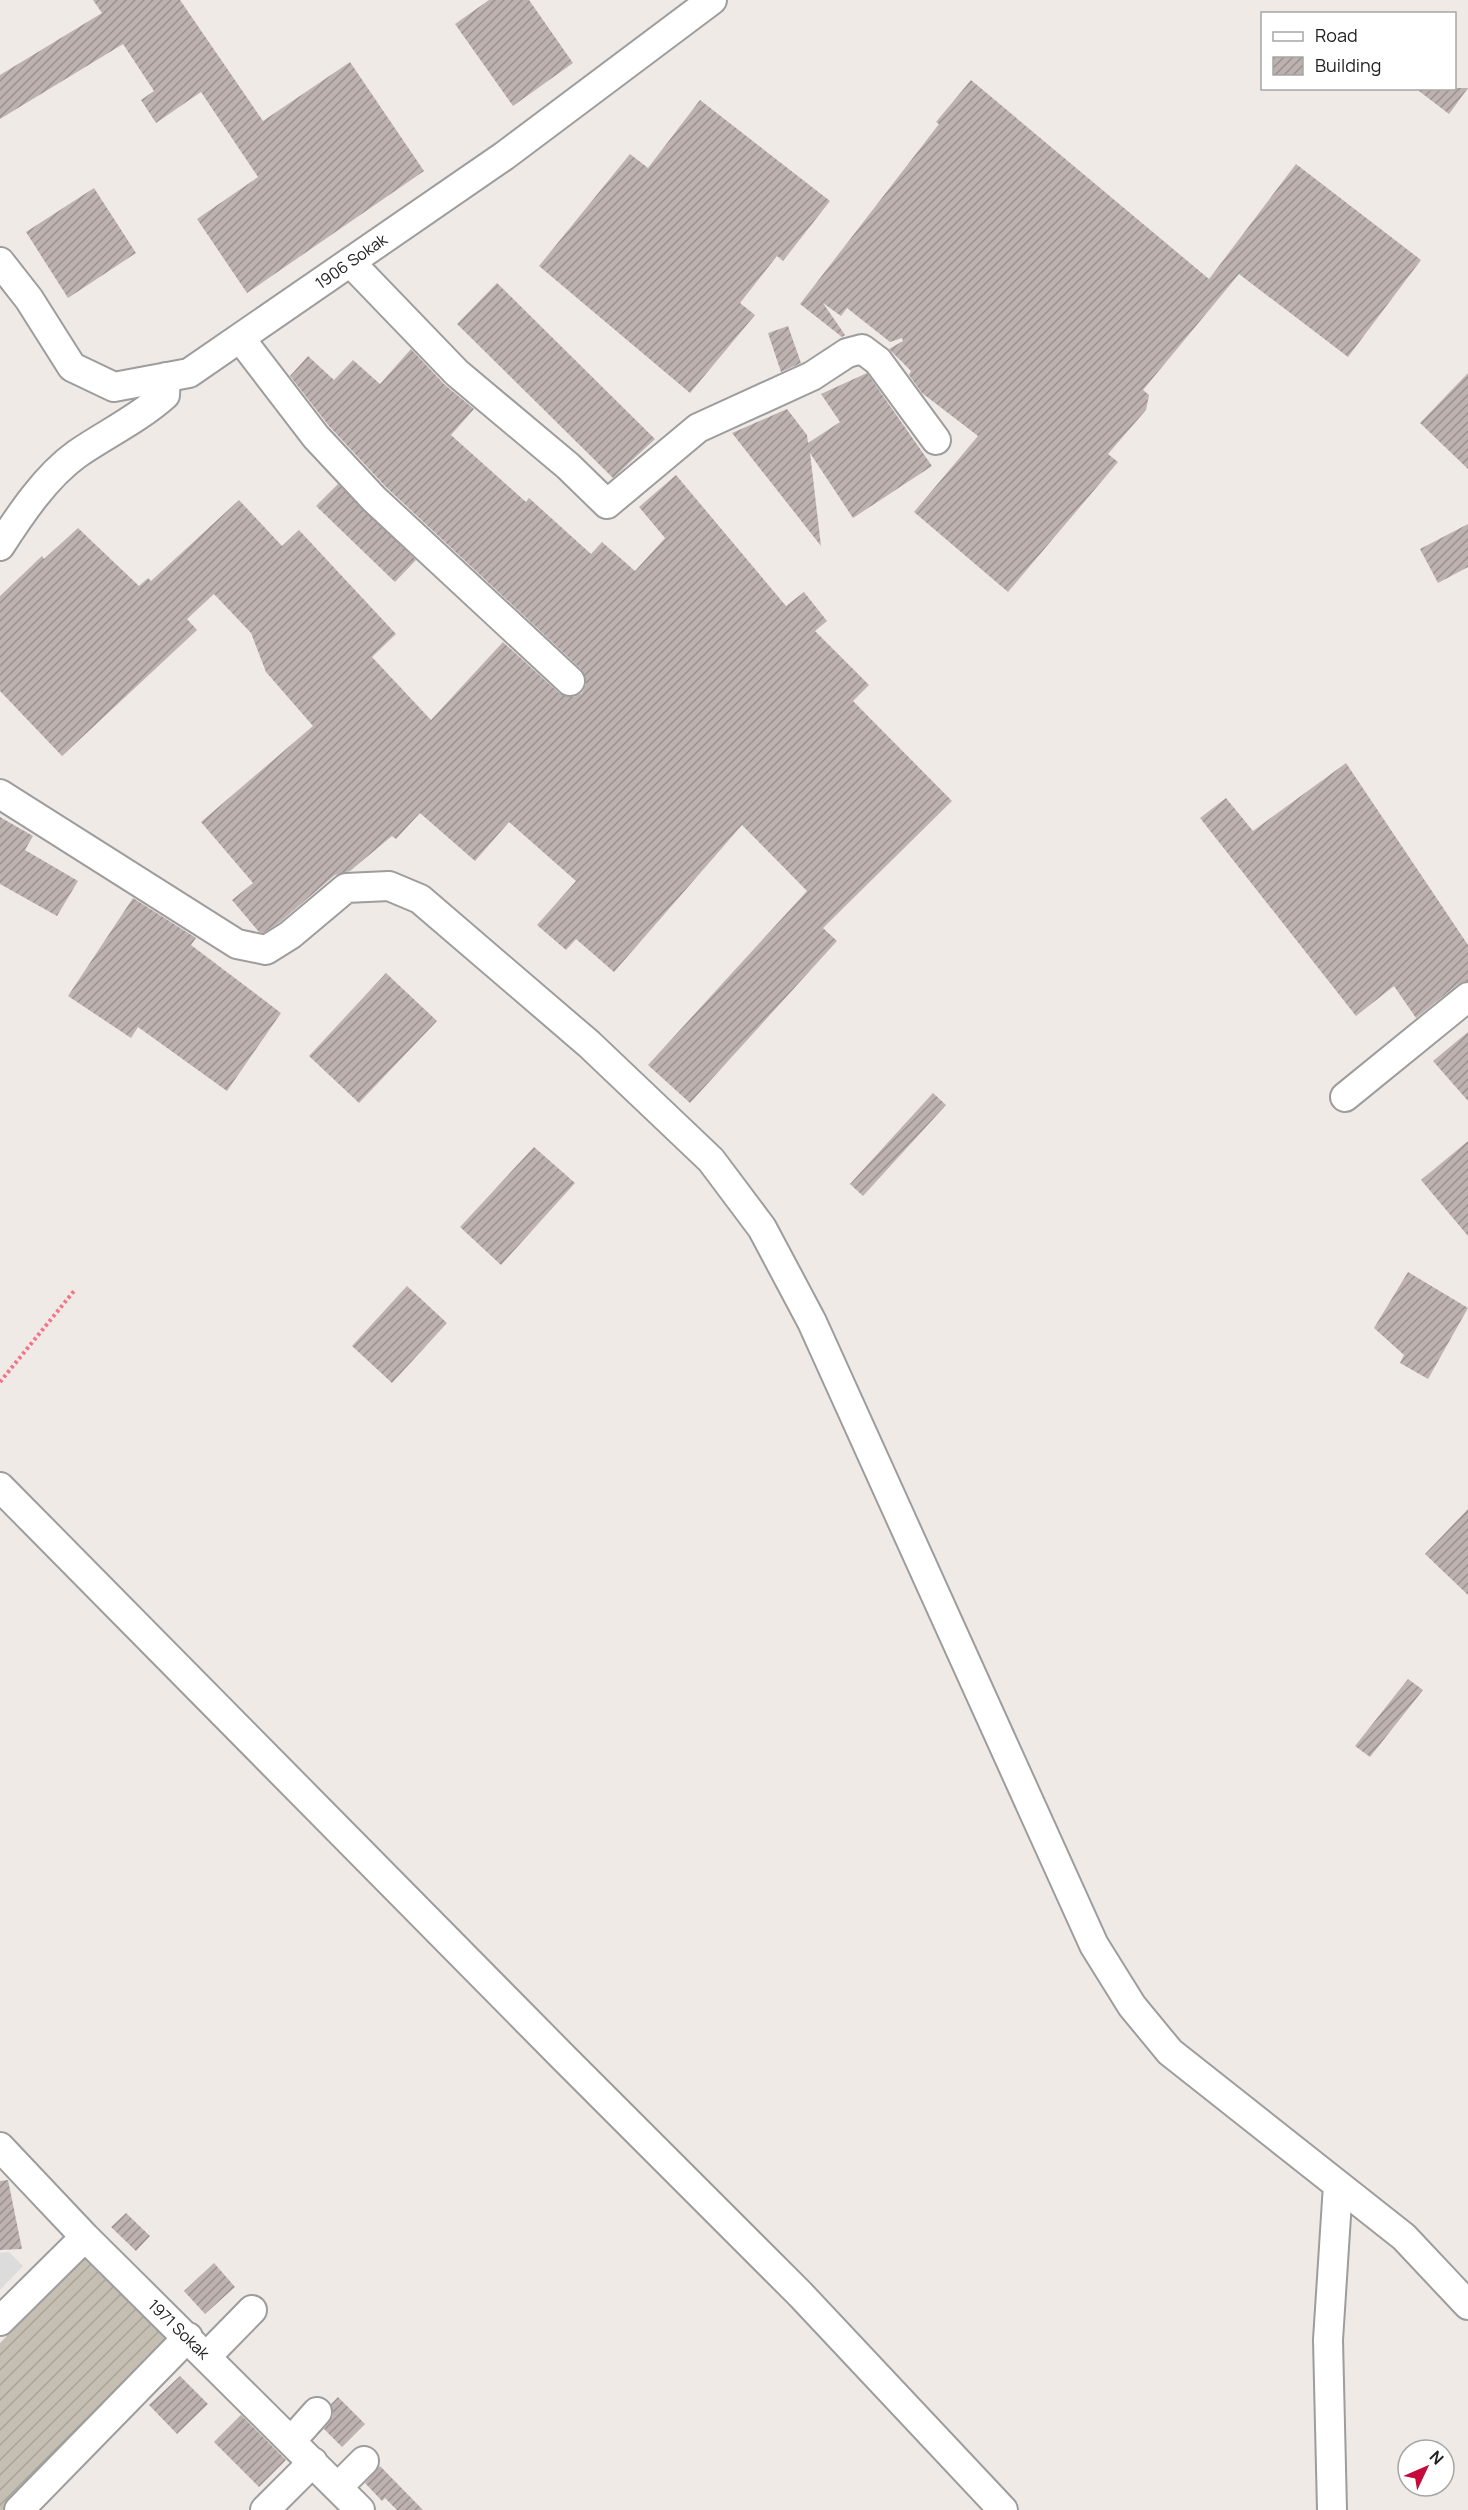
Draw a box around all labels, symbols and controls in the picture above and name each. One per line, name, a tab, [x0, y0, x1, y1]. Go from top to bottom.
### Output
legend	[1261, 12, 1456, 90]
text: Road	[1315, 23, 1358, 47]
text: Building	[1315, 53, 1381, 77]
street label: 1906 Sokak	[311, 228, 392, 294]
street label: 1971 Sokak	[143, 2294, 215, 2365]
north arrow	[1396, 2438, 1456, 2498]
text: N	[1425, 2446, 1449, 2469]

